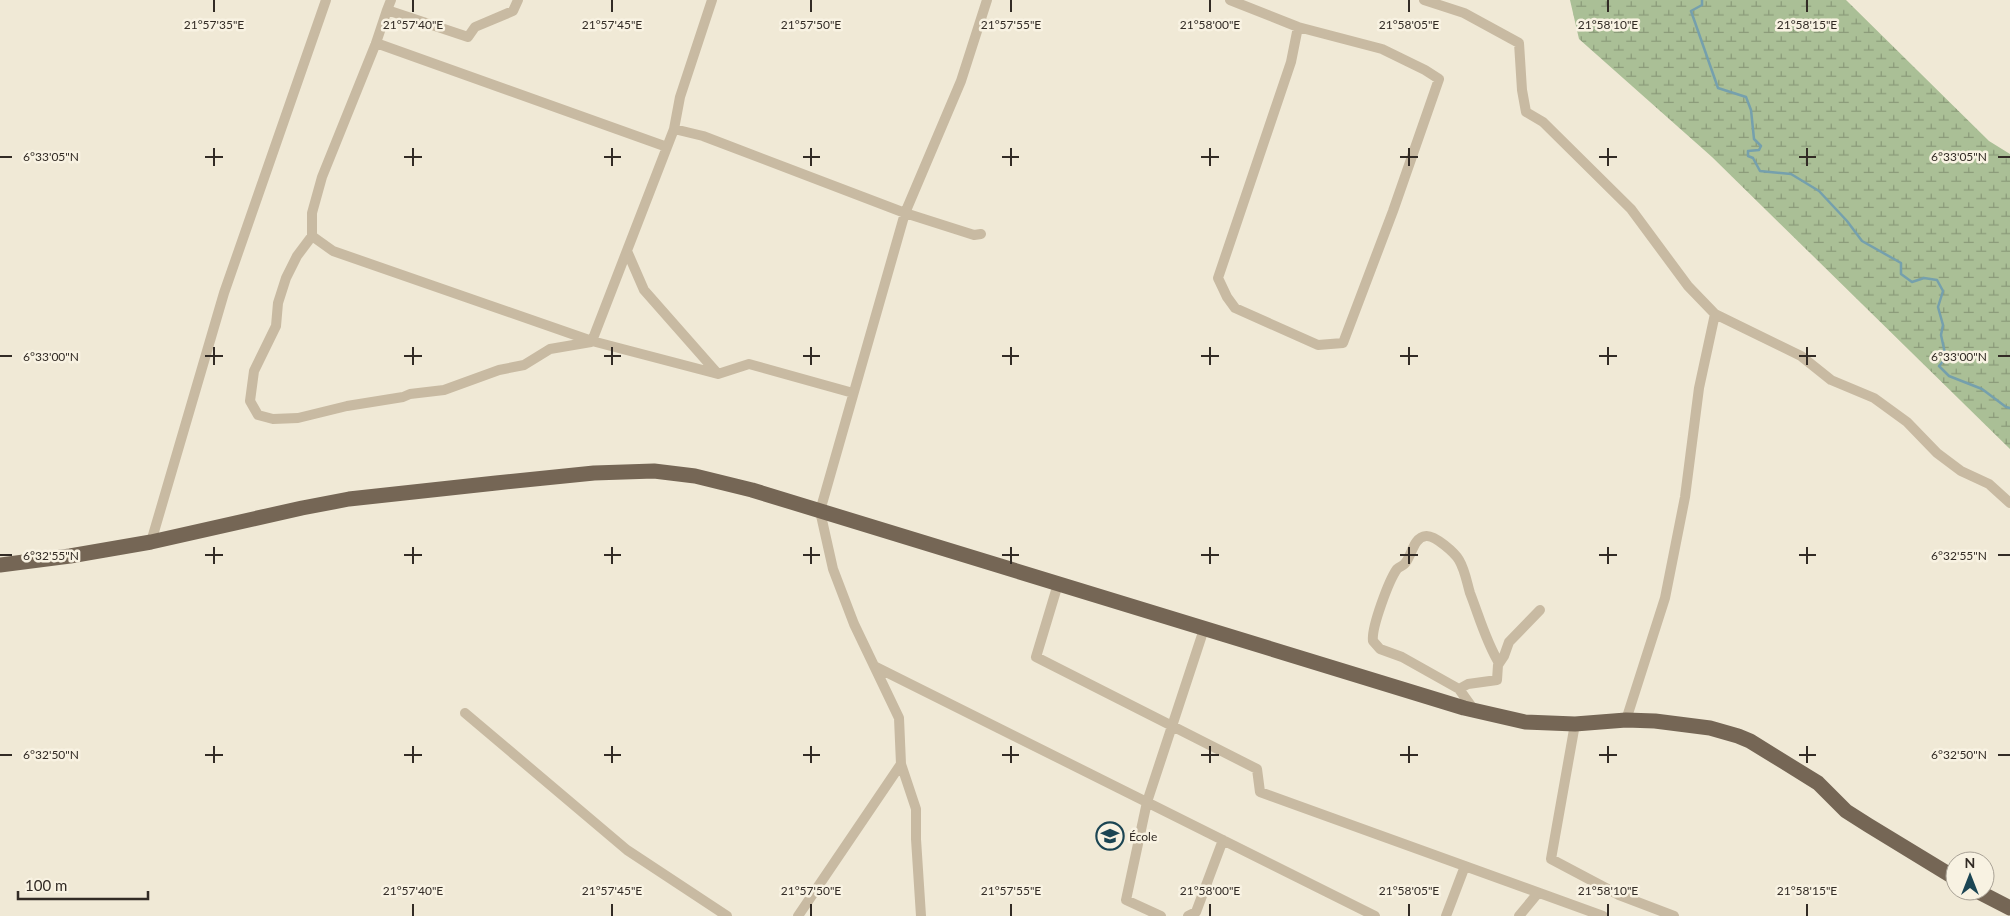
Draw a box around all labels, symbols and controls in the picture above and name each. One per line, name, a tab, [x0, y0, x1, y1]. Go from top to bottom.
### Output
text: 21°57'35"E	[184, 17, 244, 32]
text: 21°57'40"E	[383, 17, 443, 32]
text: 21°57'45"E	[582, 17, 642, 32]
text: 21°57'50"E	[781, 17, 841, 32]
text: 21°57'55"E	[981, 17, 1041, 32]
text: 21°58'00"E	[1180, 17, 1240, 32]
text: 21°58'05"E	[1379, 17, 1439, 32]
text: 21°58'10"E	[1578, 17, 1638, 32]
text: 21°58'15"E	[1777, 17, 1837, 32]
text: 6°33'05"N	[23, 149, 79, 164]
text: 6°33'05"N	[1931, 149, 1987, 164]
text: 6°33'00"N	[23, 349, 79, 364]
text: 6°33'00"N	[1931, 349, 1987, 364]
text: 6°32'55"N	[23, 548, 79, 563]
text: 6°32'55"N	[1931, 548, 1987, 563]
text: 6°32'50"N	[23, 747, 79, 762]
text: 6°32'50"N	[1931, 747, 1987, 762]
school or university icon: École	[1095, 821, 1125, 851]
place label: École	[1129, 829, 1157, 844]
north arrow	[1945, 851, 1995, 901]
text: N	[1965, 854, 1975, 871]
scale bar	[18, 868, 148, 900]
text: 100 m	[25, 876, 67, 894]
text: 21°57'40"E	[383, 883, 443, 898]
text: 21°57'45"E	[582, 883, 642, 898]
text: 21°57'50"E	[781, 883, 841, 898]
text: 21°57'55"E	[981, 883, 1041, 898]
text: 21°58'00"E	[1180, 883, 1240, 898]
text: 21°58'05"E	[1379, 883, 1439, 898]
text: 21°58'10"E	[1578, 883, 1638, 898]
text: 21°58'15"E	[1777, 883, 1837, 898]

